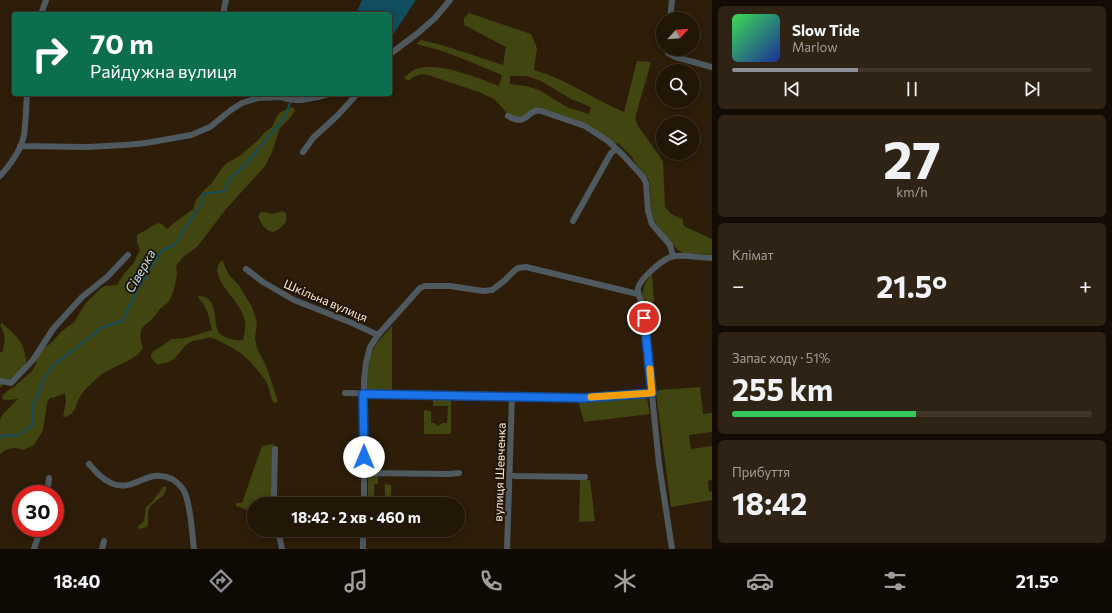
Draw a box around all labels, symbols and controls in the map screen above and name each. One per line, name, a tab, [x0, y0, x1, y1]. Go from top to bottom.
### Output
north arrow	[656, 12, 700, 56]
map controls	[656, 12, 700, 160]
text: Slow Tide	[792, 21, 860, 39]
text: 70 m	[90, 26, 154, 60]
icon: right	[24, 28, 76, 80]
text: Marlow	[792, 39, 838, 55]
text: Райдужна вулиця	[90, 60, 237, 82]
button: search	[656, 64, 700, 108]
icon: previous	[781, 78, 803, 100]
icon: pause	[901, 78, 923, 100]
icon: next	[1021, 78, 1043, 100]
button: layers	[656, 116, 700, 160]
text: 27	[883, 126, 941, 190]
text: km/h	[896, 184, 928, 200]
water label: Сіверка	[121, 246, 159, 295]
text: Клімат	[732, 247, 774, 263]
text: 21.5°	[876, 267, 947, 304]
text: −	[732, 272, 745, 299]
text: +	[1079, 272, 1092, 299]
street label: Шкільна вулиця	[282, 276, 370, 324]
pin	[627, 301, 661, 335]
icon: arrive	[633, 307, 655, 329]
text: Запас ходу · 51%	[732, 350, 830, 366]
text: 255 km	[732, 370, 833, 407]
street label: вулиця Шевченка	[490, 422, 508, 522]
position arrow	[343, 436, 385, 478]
text: Прибуття	[732, 464, 790, 480]
text: 18:42	[732, 484, 807, 521]
speed limit sign: 30	[12, 485, 64, 537]
text: 18:42 · 2 хв · 460 m	[291, 508, 421, 526]
icon: directions	[207, 567, 235, 595]
icon: music	[342, 567, 370, 595]
icon: phone	[477, 567, 505, 595]
icon: climate	[611, 567, 639, 595]
icon: car	[746, 567, 774, 595]
icon: filters	[881, 567, 909, 595]
text: 18:40	[53, 570, 100, 592]
text: 21.5°	[1016, 570, 1059, 592]

